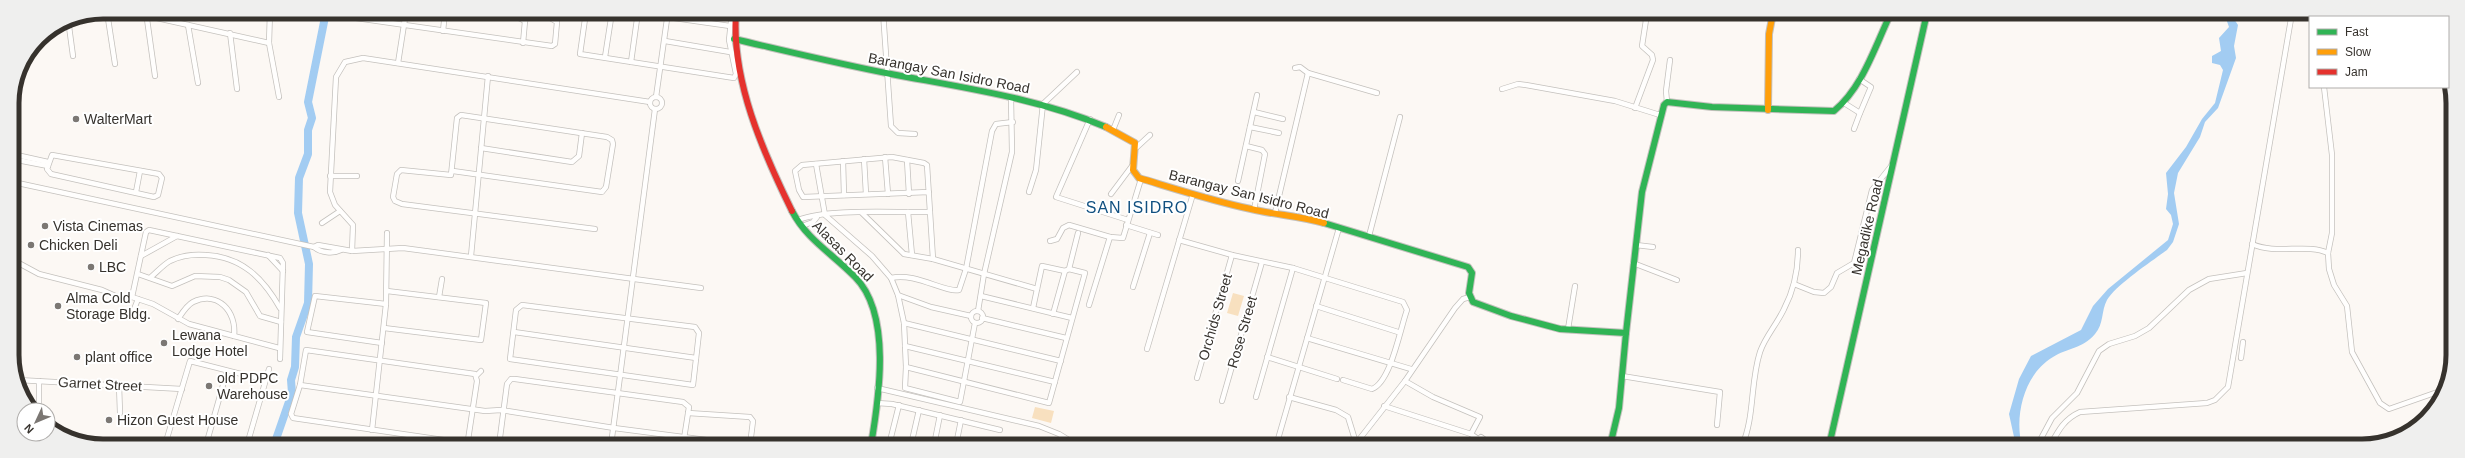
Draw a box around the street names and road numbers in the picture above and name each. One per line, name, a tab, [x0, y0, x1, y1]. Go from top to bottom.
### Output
street label: Barangay San Isidro Road	[867, 49, 1031, 97]
street label: Barangay San Isidro Road	[1167, 166, 1331, 222]
street label: Megadike Road	[1848, 177, 1886, 277]
street label: Alasas Road	[809, 217, 877, 285]
street label: Orchids Street	[1195, 272, 1235, 362]
street label: Rose Street	[1224, 294, 1260, 370]
street label: Garnet Street	[58, 374, 142, 394]

